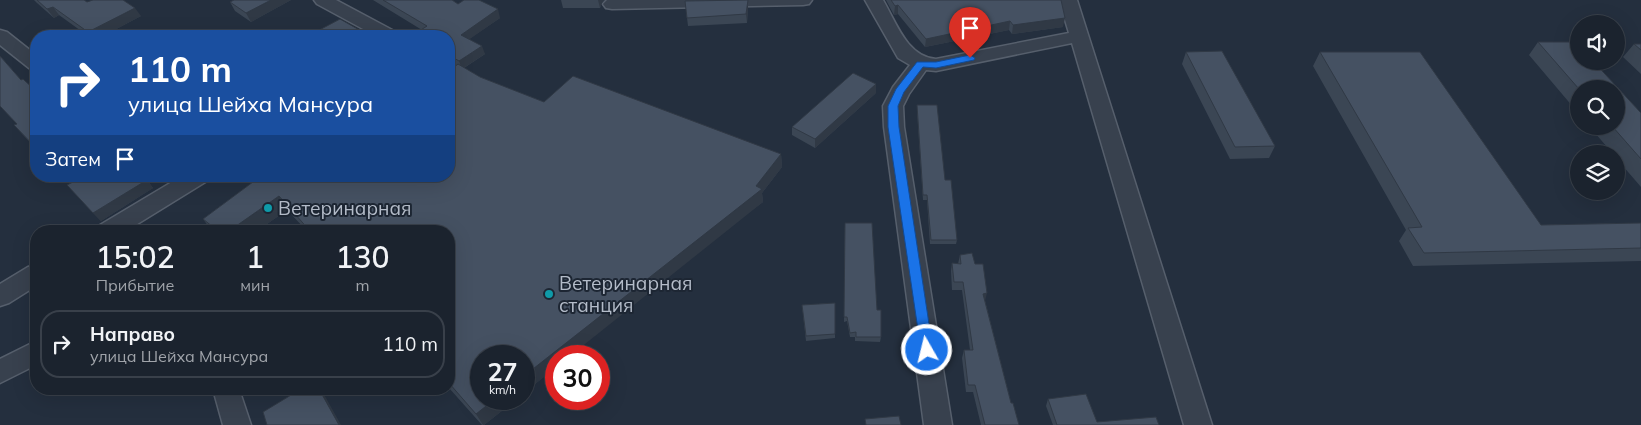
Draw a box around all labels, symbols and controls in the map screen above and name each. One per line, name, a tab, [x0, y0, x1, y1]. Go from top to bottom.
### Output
pin	[949, 7, 991, 58]
icon: arrive	[956, 14, 984, 42]
map controls	[1570, 15, 1625, 200]
button: sound	[1570, 15, 1625, 70]
text: 110 m	[128, 47, 232, 91]
icon: right	[45, 50, 110, 115]
button: search	[1570, 80, 1625, 135]
text: улица Шейха Мансура	[128, 90, 373, 118]
icon: arrive	[111, 145, 139, 173]
button: layers	[1570, 145, 1625, 200]
text: Затем	[45, 147, 101, 171]
place label: Ветеринарная	[278, 196, 411, 220]
marker: Ветеринарная	[262, 202, 274, 214]
text: 15:02	[96, 238, 175, 276]
text: 1	[246, 238, 264, 276]
text: 130	[335, 238, 389, 276]
place label: Ветеринарная станция	[559, 271, 692, 317]
text: Прибытие	[96, 275, 174, 295]
text: мин	[240, 275, 270, 295]
text: m	[355, 275, 370, 295]
marker: Ветеринарная станция	[543, 288, 555, 300]
text: Направо	[90, 322, 175, 346]
position arrow	[900, 323, 952, 375]
icon: right	[47, 330, 75, 358]
text: 110 m	[382, 332, 438, 356]
speed limit sign: 30	[545, 345, 610, 410]
text: улица Шейха Мансура	[90, 346, 268, 366]
text: 27	[487, 356, 518, 387]
text: km/h	[489, 382, 516, 397]

